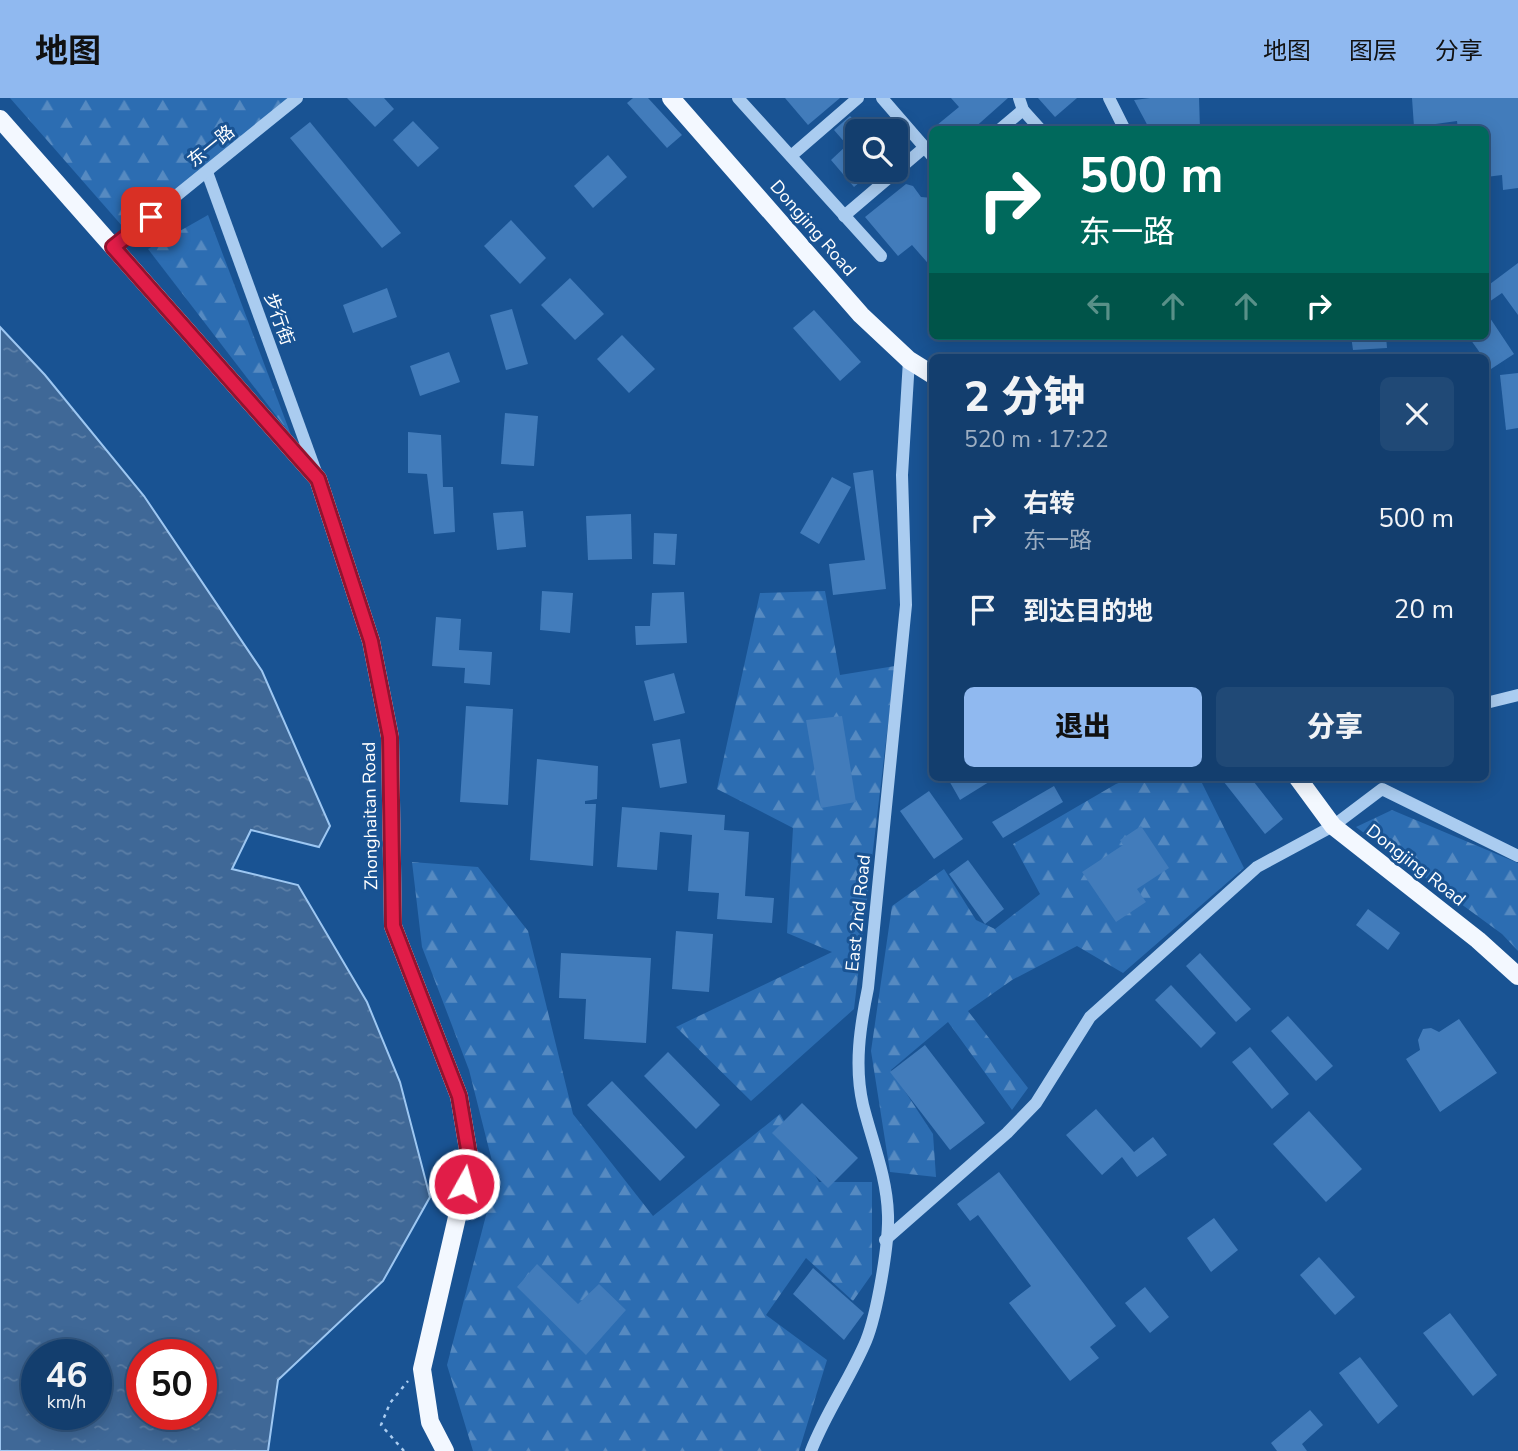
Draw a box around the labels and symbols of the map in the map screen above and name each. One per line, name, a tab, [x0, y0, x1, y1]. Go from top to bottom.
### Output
street label: 东一路	[182, 120, 240, 172]
street label: Dongjing Road	[765, 175, 861, 281]
pin	[121, 187, 181, 247]
street label: 步行街	[258, 290, 300, 348]
street label: Zhonghaitan Road	[357, 742, 383, 890]
street label: Dongjing Road	[1361, 819, 1471, 911]
street label: East 2nd Road	[840, 853, 876, 973]
position arrow	[427, 1147, 501, 1221]
speed limit sign: 50	[126, 1339, 217, 1430]

